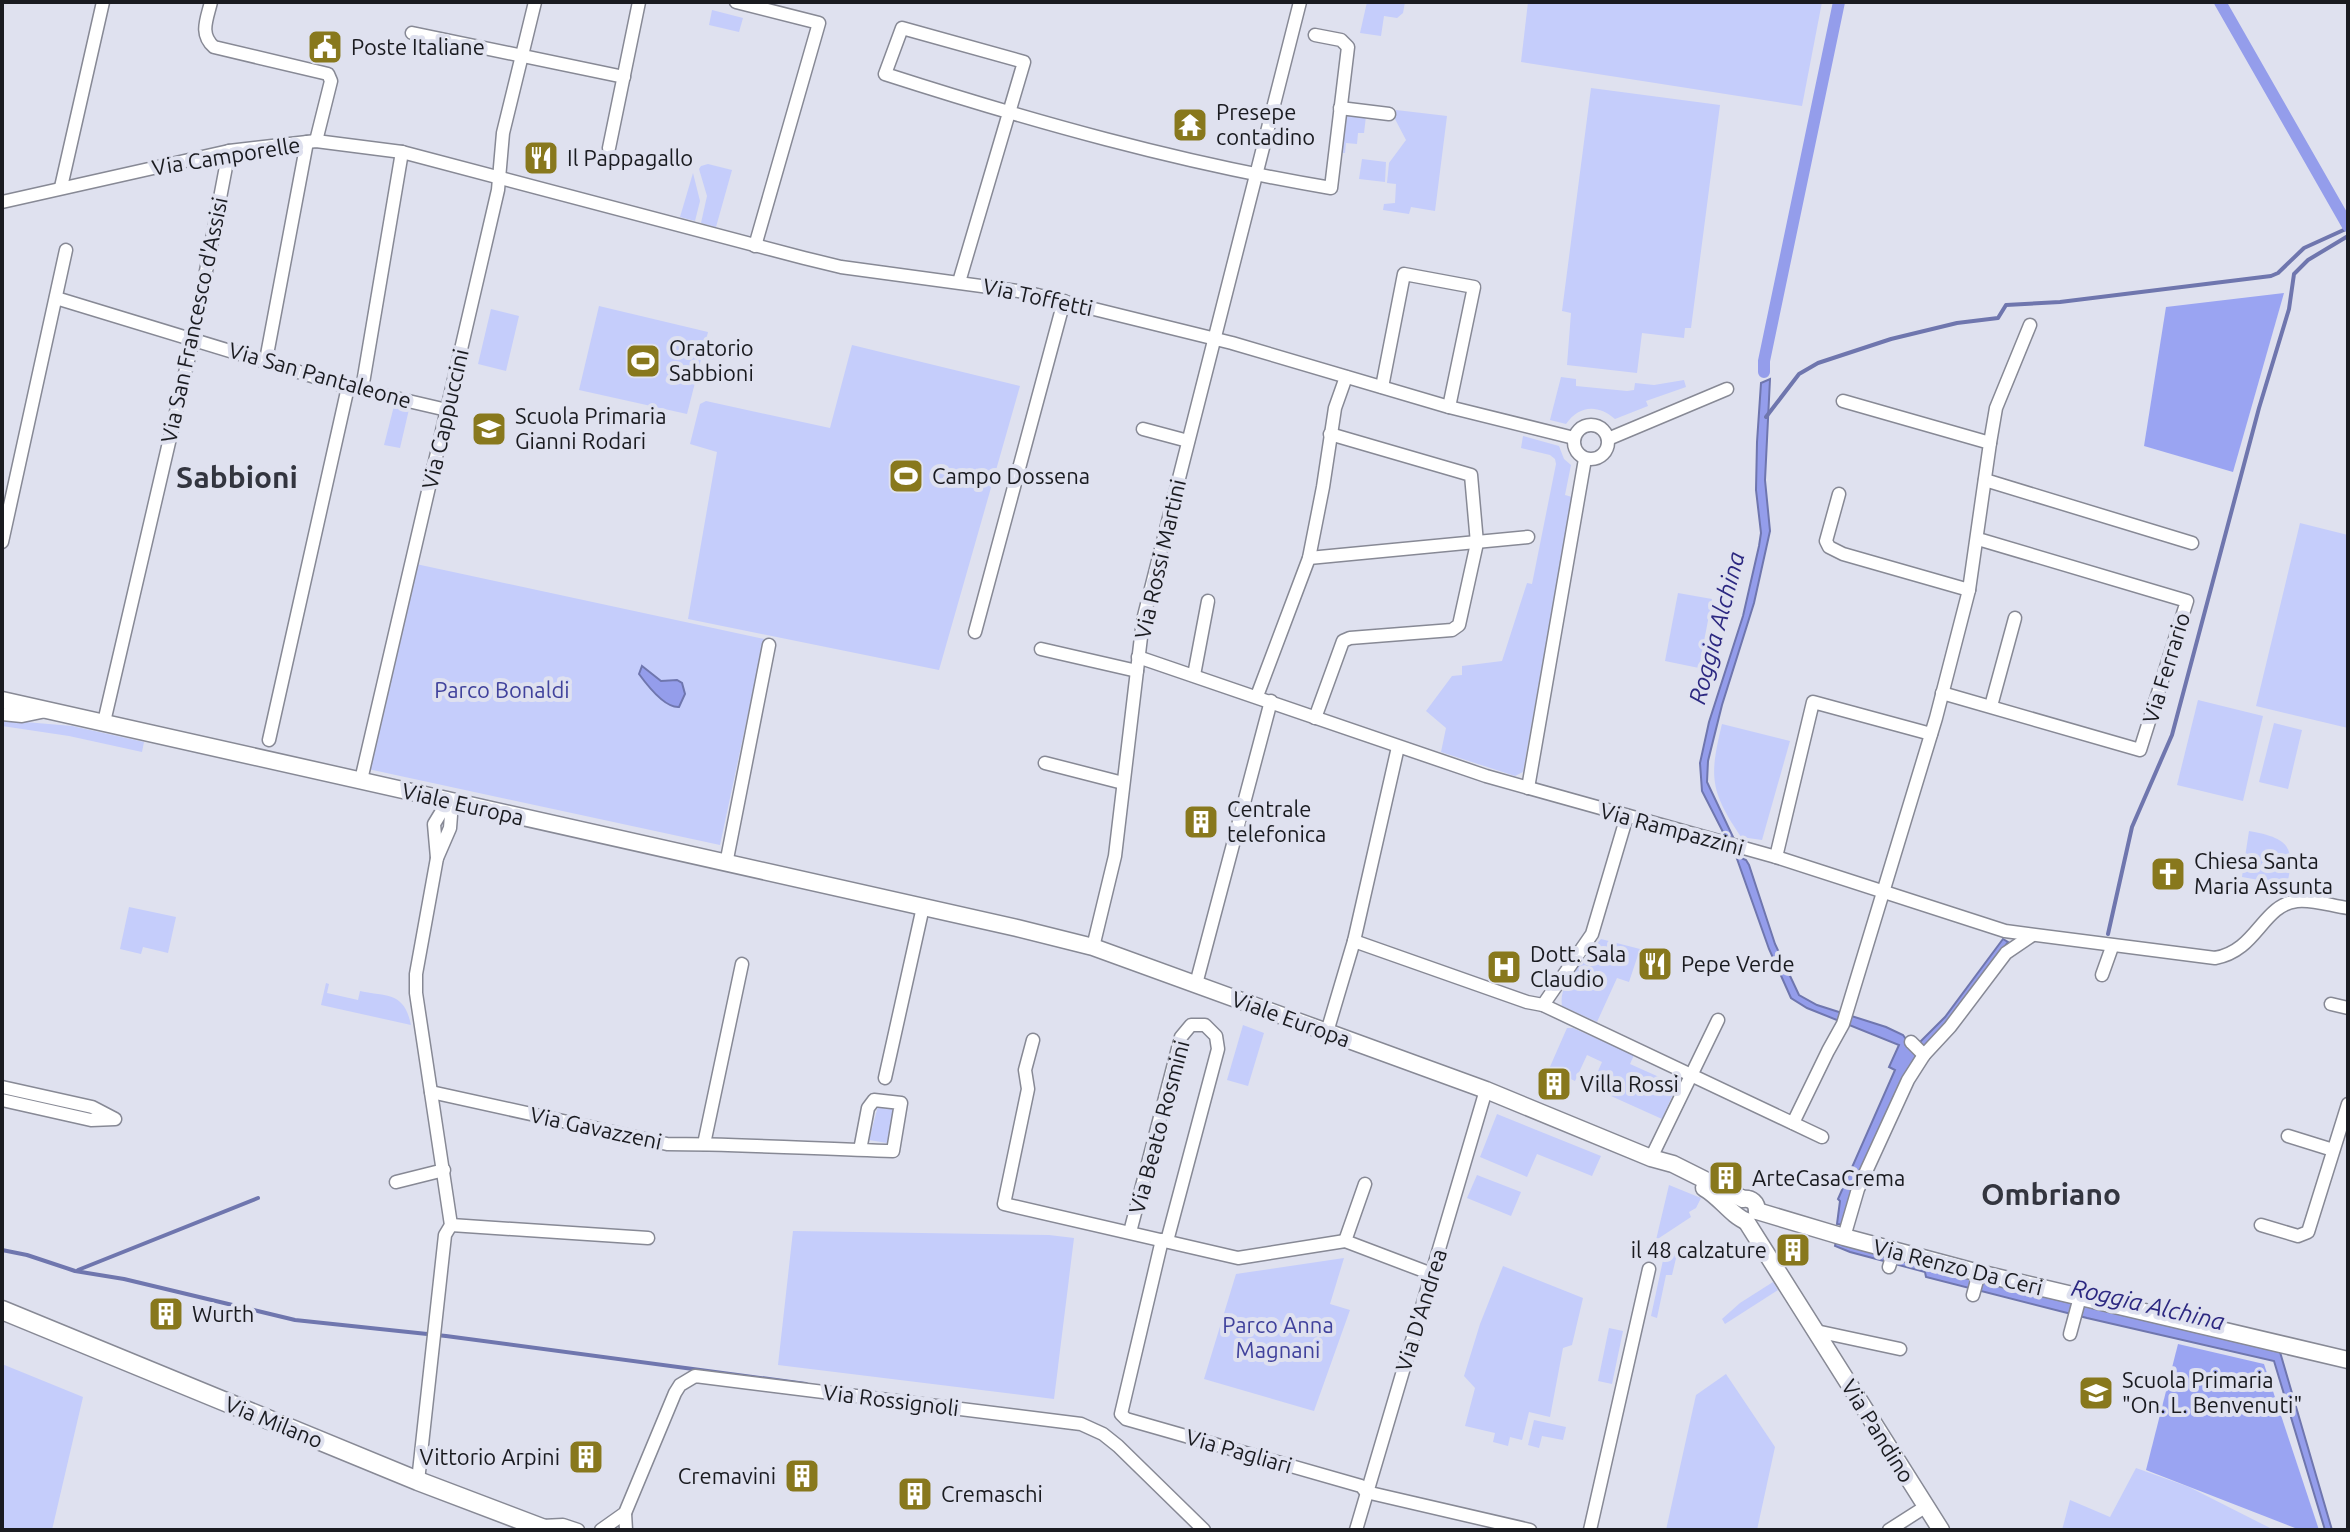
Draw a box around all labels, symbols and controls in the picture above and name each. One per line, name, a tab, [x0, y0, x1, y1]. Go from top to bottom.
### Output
public building icon: Poste Italiane	[306, 28, 344, 66]
place label: Poste Italiane	[351, 34, 485, 59]
place label: Presepe contadino	[1216, 99, 1315, 149]
temple icon: Presepe contadino	[1171, 106, 1209, 144]
street label: Via Camporelle	[150, 131, 302, 180]
restaurant icon: Il Pappagallo	[522, 139, 560, 177]
place label: Il Pappagallo	[567, 145, 693, 170]
street label: Via San Francesco d'Assisi	[155, 195, 232, 445]
street label: Via Toffetti	[981, 273, 1095, 320]
place label: Oratorio Sabbioni	[669, 335, 754, 385]
street label: Via San Pantaleone	[226, 336, 414, 413]
sports icon: Oratorio Sabbioni	[624, 342, 662, 380]
street label: Via Cappuccini	[416, 346, 473, 491]
place label: Scuola Primaria Gianni Rodari	[515, 403, 666, 453]
school or university icon: Scuola Primaria Gianni Rodari	[470, 410, 508, 448]
sports icon: Campo Dossena	[887, 457, 925, 495]
district label: Sabbioni	[176, 460, 298, 494]
place label: Campo Dossena	[932, 463, 1090, 488]
street label: Via Rossi Martini	[1129, 477, 1190, 641]
water label: Roggia Alchina	[1683, 549, 1750, 707]
street label: Via Ferrario	[2137, 609, 2194, 726]
park label: Parco Bonaldi	[434, 677, 570, 702]
street label: Viale Europa	[400, 777, 527, 830]
place label: Centrale telefonica	[1227, 796, 1326, 846]
street label: Via Rampazzini	[1597, 797, 1747, 860]
building icon: Centrale telefonica	[1182, 803, 1220, 841]
place label: Chiesa Santa Maria Assunta	[2194, 848, 2333, 898]
church icon: Chiesa Santa Maria Assunta	[2149, 855, 2187, 893]
place label: Dott. Sala Claudio	[1530, 941, 1626, 991]
restaurant icon: Pepe Verde	[1636, 945, 1674, 983]
hospital icon: Dott. Sala Claudio	[1485, 948, 1523, 986]
place label: Pepe Verde	[1681, 951, 1795, 976]
street label: Viale Europa	[1228, 986, 1354, 1052]
street label: Via Beato Rosmini	[1123, 1037, 1194, 1216]
building icon: Villa Rossi	[1535, 1065, 1573, 1103]
place label: Villa Rossi	[1580, 1071, 1679, 1096]
street label: Via Gavazzeni	[528, 1101, 664, 1154]
building icon: ArteCasaCrema	[1707, 1159, 1745, 1197]
place label: ArteCasaCrema	[1752, 1165, 1905, 1190]
district label: Ombriano	[1981, 1177, 2121, 1211]
building icon: il 48 calzature	[1774, 1231, 1812, 1269]
street label: Via Renzo Da Ceri	[1871, 1233, 2045, 1300]
place label: il 48 calzature	[1631, 1237, 1767, 1262]
street label: Via D'Andrea	[1390, 1245, 1451, 1374]
water label: Roggia Alchina	[2069, 1274, 2227, 1335]
building icon: Wurth	[147, 1295, 185, 1333]
place label: Wurth	[192, 1301, 254, 1326]
park label: Parco Anna Magnani	[1222, 1312, 1334, 1362]
place label: Scuola Primaria "On. L. Benvenuti"	[2122, 1367, 2302, 1417]
school or university icon: Scuola Primaria "On. L. Benvenuti"	[2077, 1374, 2115, 1412]
street label: Via Pandino	[1837, 1375, 1920, 1487]
street label: Via Rossignoli	[822, 1379, 960, 1420]
street label: Via Milano	[222, 1391, 327, 1452]
street label: Via Pagliari	[1183, 1423, 1295, 1478]
building icon: Vittorio Arpini	[567, 1438, 605, 1476]
place label: Vittorio Arpini	[420, 1444, 560, 1469]
building icon: Cremavini	[783, 1457, 821, 1495]
place label: Cremavini	[678, 1463, 776, 1488]
building icon: Cremaschi	[896, 1475, 934, 1513]
place label: Cremaschi	[941, 1481, 1043, 1506]

